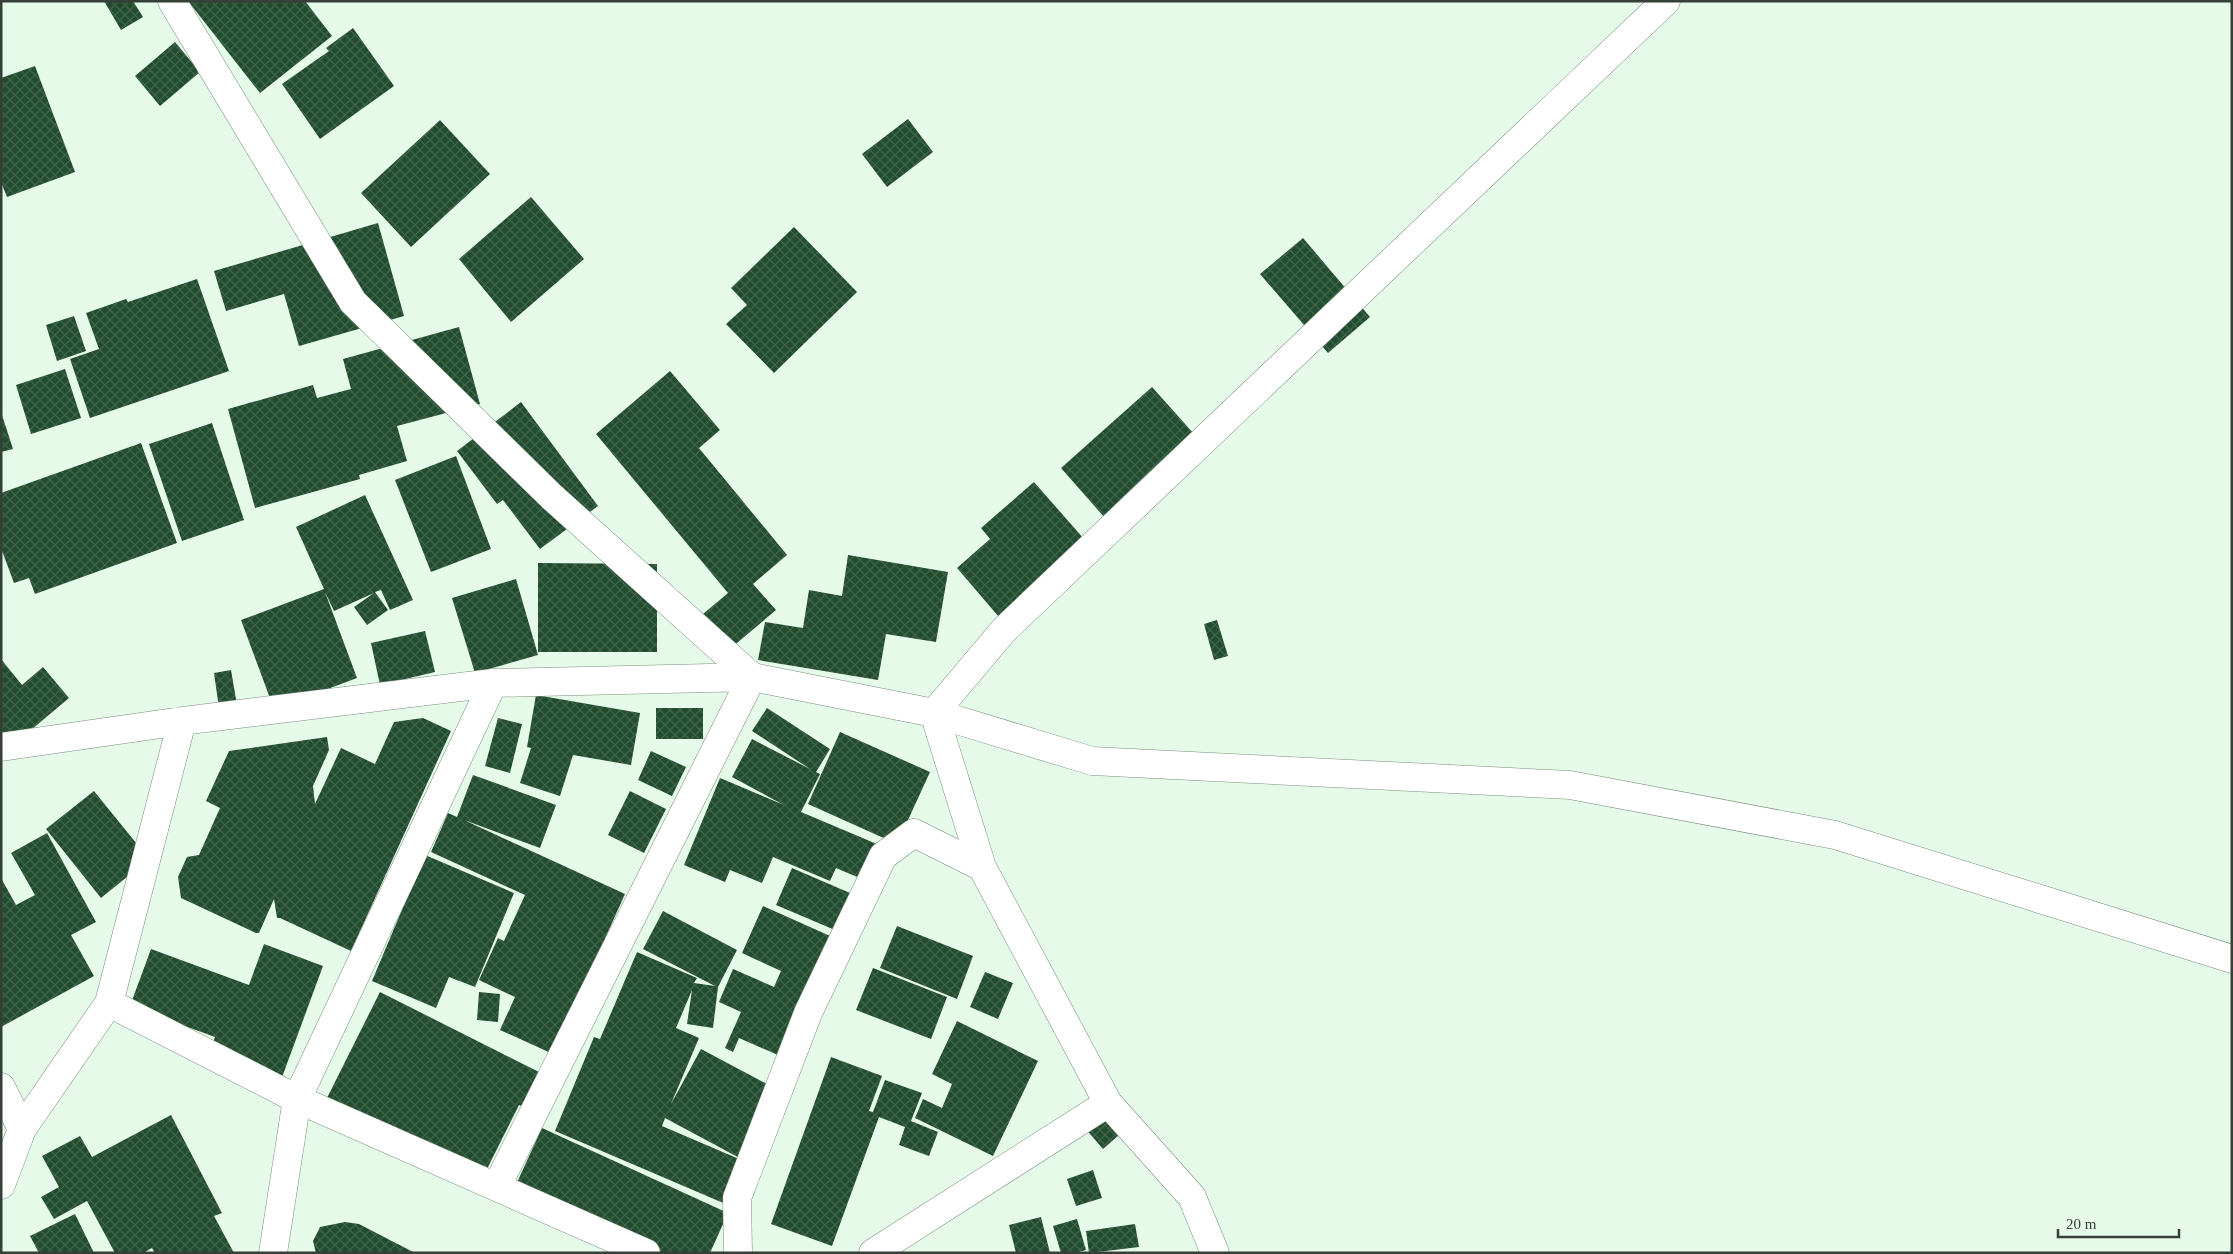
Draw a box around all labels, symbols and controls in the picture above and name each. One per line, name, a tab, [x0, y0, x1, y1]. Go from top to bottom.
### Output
scale bar	[2058, 1206, 2179, 1238]
text: 20 m	[2066, 1216, 2097, 1232]

